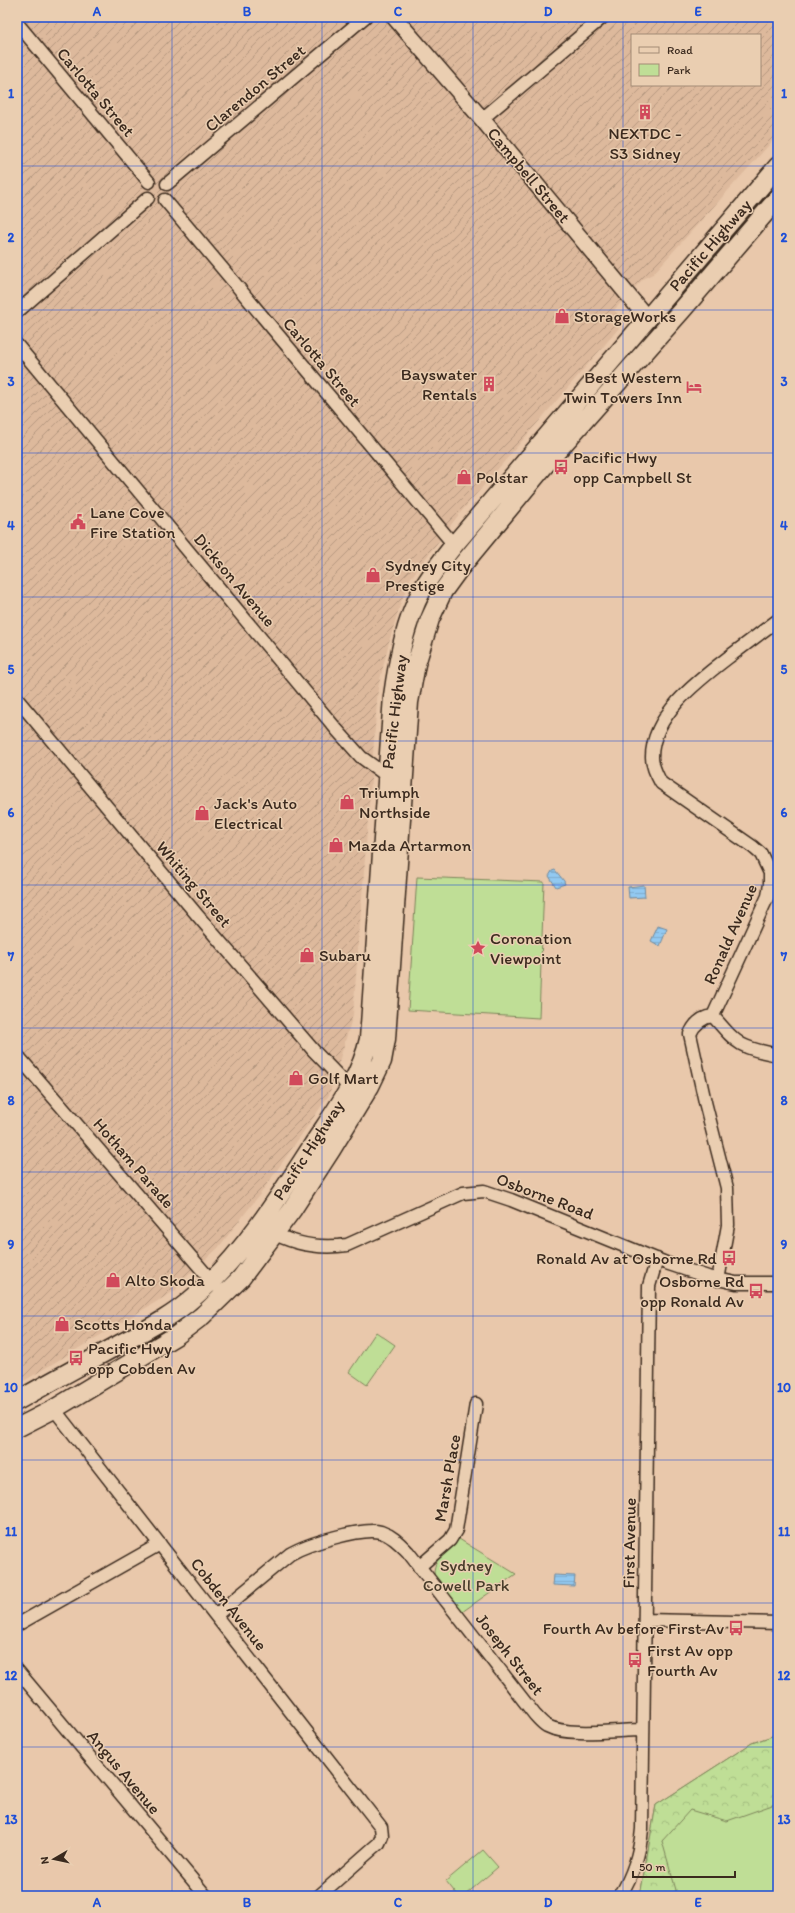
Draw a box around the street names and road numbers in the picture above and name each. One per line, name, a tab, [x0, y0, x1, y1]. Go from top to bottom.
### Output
street label: Clarendon Street	[201, 40, 310, 136]
street label: Carlotta Street	[53, 43, 139, 141]
street label: Campbell Street	[483, 123, 575, 227]
street label: Pacific Highway	[665, 195, 755, 295]
street label: Carlotta Street	[279, 313, 365, 411]
street label: Dickson Avenue	[190, 529, 280, 631]
street label: Pacific Highway	[377, 654, 411, 770]
street label: Whiting Street	[152, 837, 236, 931]
street label: Ronald Avenue	[699, 881, 761, 987]
street label: Pacific Highway	[268, 1096, 348, 1204]
street label: Hotham Parade	[89, 1114, 179, 1212]
street label: Osborne Road	[494, 1168, 596, 1224]
street label: Marsh Place	[429, 1433, 465, 1523]
street label: First Avenue	[618, 1497, 640, 1589]
street label: Cobden Avenue	[187, 1554, 271, 1654]
street label: Joseph Street	[472, 1609, 548, 1699]
street label: Angus Avenue	[83, 1726, 165, 1818]

